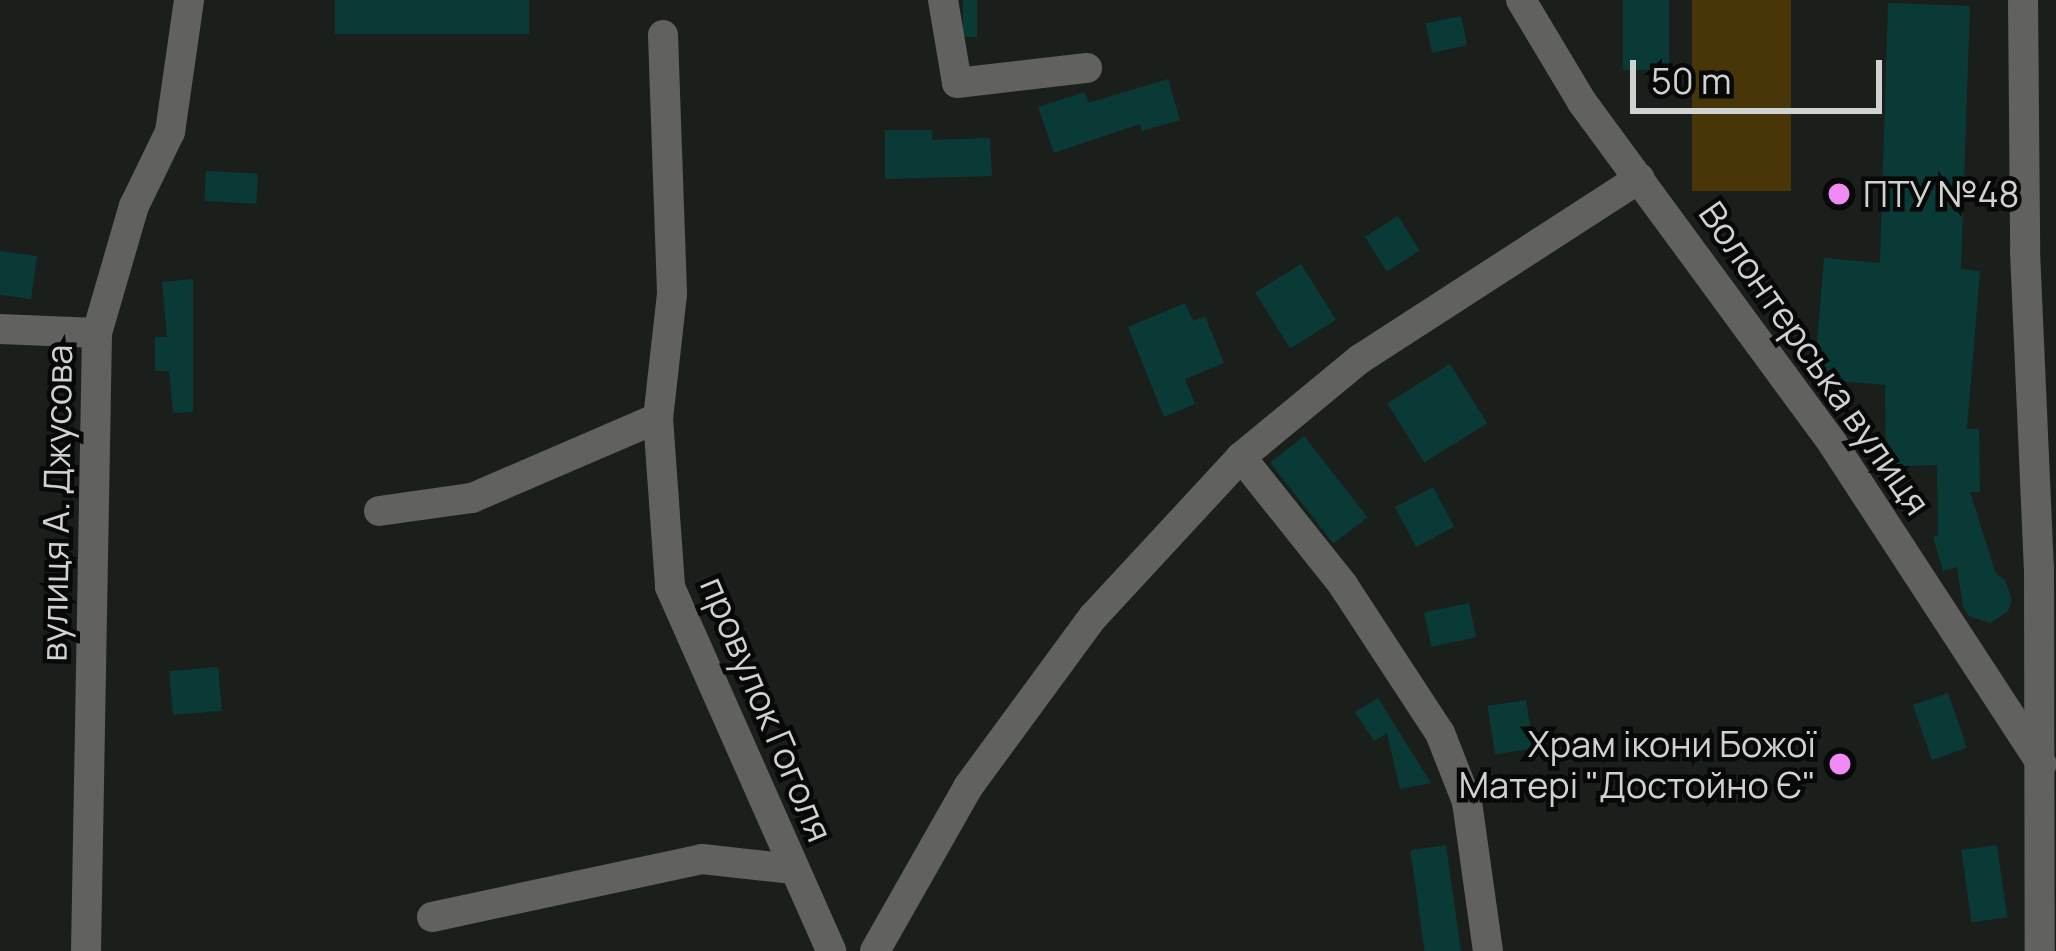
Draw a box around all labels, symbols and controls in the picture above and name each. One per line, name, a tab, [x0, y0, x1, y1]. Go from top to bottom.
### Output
scale bar	[1636, 36, 1888, 110]
text: 50 m	[1651, 56, 1731, 105]
place label: ПТУ №48	[1863, 172, 2021, 216]
marker: ПТУ №48	[1826, 181, 1852, 207]
street label: Волонтерська вулиця	[1691, 193, 1939, 523]
street label: вулиця А. Джусова	[32, 344, 80, 662]
street label: провулок Гоголя	[692, 570, 842, 848]
place label: Храм ікони Божої Матері "Достойно Є"	[1459, 721, 1816, 806]
marker: Храм ікони Божої Матері "Достойно Є"	[1827, 751, 1853, 777]

